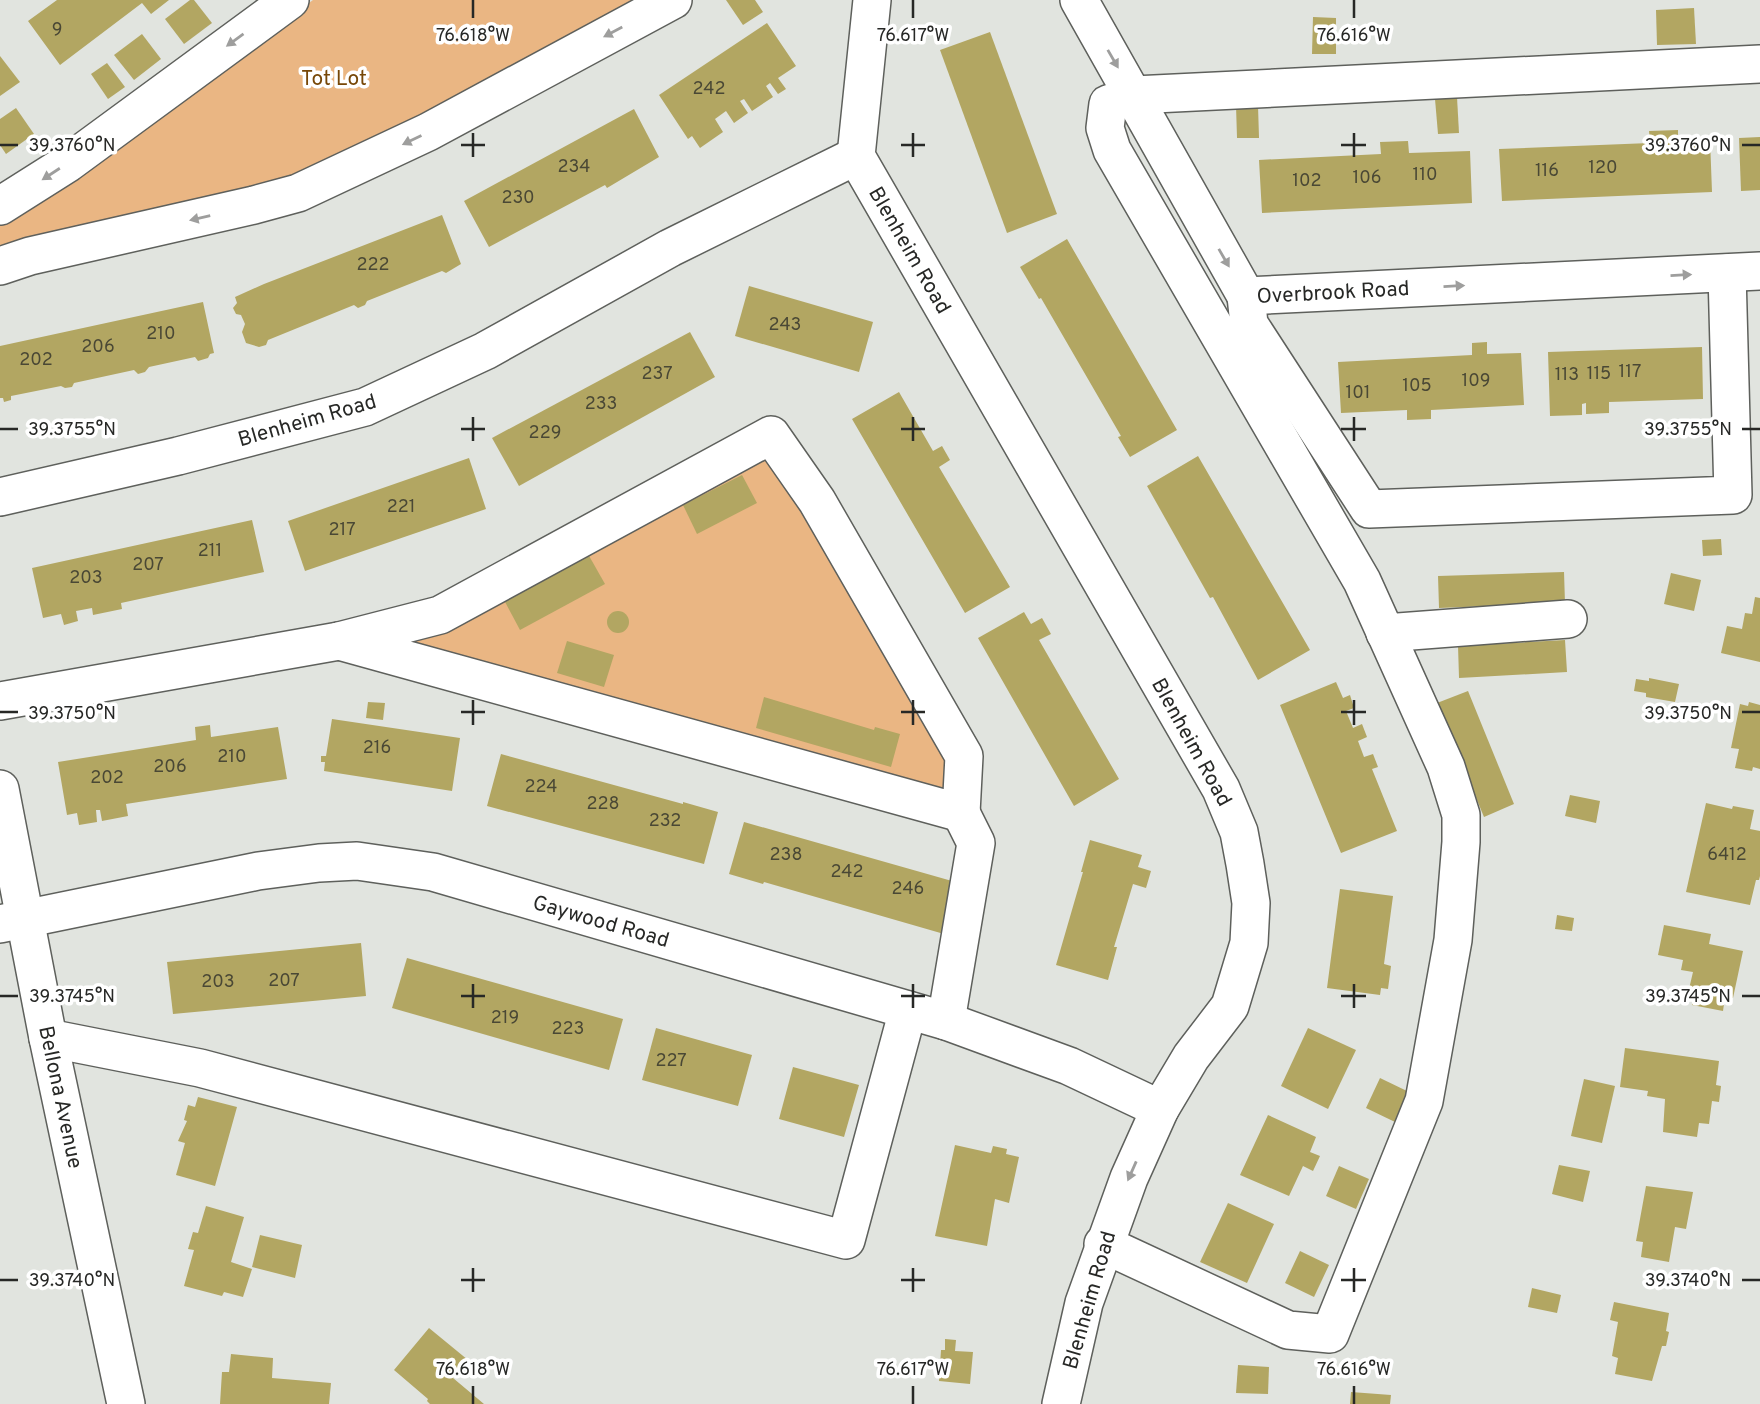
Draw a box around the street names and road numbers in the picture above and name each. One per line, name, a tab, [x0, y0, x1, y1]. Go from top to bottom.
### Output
street label: Blenheim Road	[861, 182, 956, 319]
street label: Overbrook Road	[1256, 276, 1410, 311]
street label: Blenheim Road	[235, 389, 380, 454]
street label: Blenheim Road	[1144, 674, 1237, 812]
street label: Gaywood Road	[529, 890, 672, 955]
street label: Bellona Avenue	[31, 1024, 88, 1171]
street label: Blenheim Road	[1058, 1228, 1123, 1373]

